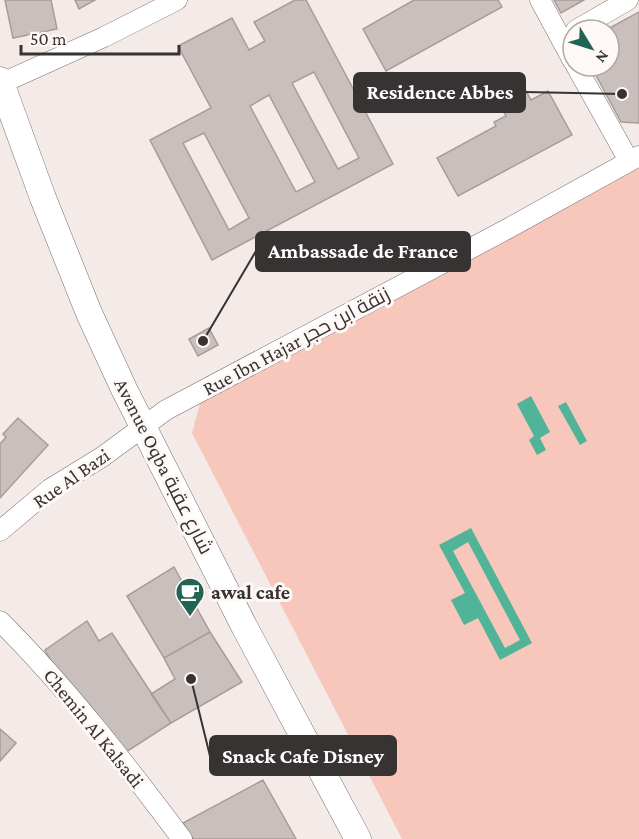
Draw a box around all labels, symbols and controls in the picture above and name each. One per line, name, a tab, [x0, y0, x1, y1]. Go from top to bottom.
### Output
scale bar	[21, 18, 178, 56]
north arrow	[561, 18, 621, 78]
text: 50 m	[30, 29, 67, 49]
text: N	[592, 47, 612, 67]
callout: Residence Abbes	[354, 73, 525, 112]
text: Residence Abbes	[367, 80, 514, 104]
callout: Ambassade de France	[256, 232, 470, 271]
text: Ambassade de France	[267, 239, 458, 263]
street label: Rue Ibn Hajar زنقة ابن حجر	[199, 282, 394, 401]
street label: Avenue Oqba شارع عقبة	[107, 375, 218, 559]
street label: Rue Al Bazi	[29, 444, 113, 512]
cafe icon: awal cafe	[174, 576, 206, 618]
place label: awal cafe	[211, 581, 290, 603]
street label: Chemin Al Kalsadi	[39, 664, 149, 792]
callout: Snack Cafe Disney	[210, 736, 396, 775]
text: Snack Cafe Disney	[222, 744, 385, 768]

